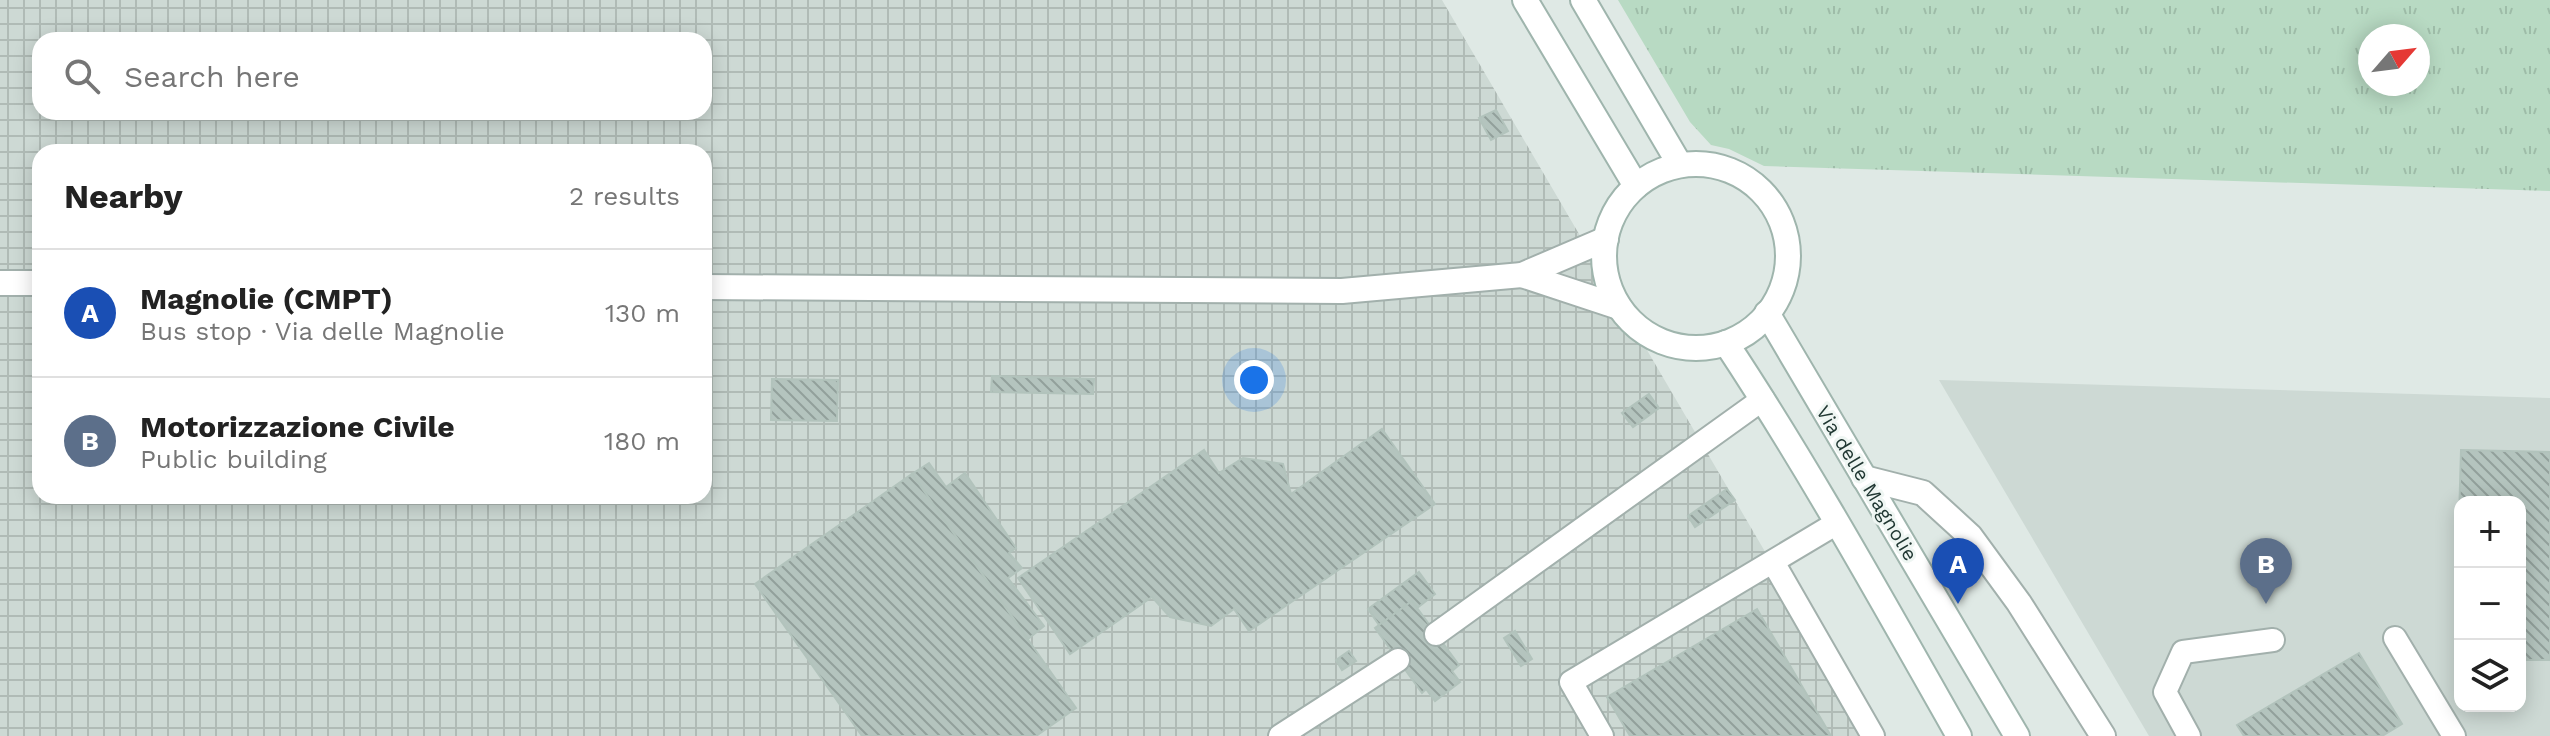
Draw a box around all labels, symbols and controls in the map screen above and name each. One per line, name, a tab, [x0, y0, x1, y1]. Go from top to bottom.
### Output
north arrow	[2358, 24, 2430, 96]
search box	[32, 32, 712, 120]
icon: search	[60, 54, 104, 98]
text: Search here	[124, 59, 300, 94]
text: Nearby	[64, 176, 183, 216]
text: 2 results	[569, 181, 680, 211]
text: Magnolie (CMPT)	[140, 281, 393, 316]
text: A	[81, 298, 99, 328]
text: 130 m	[605, 298, 680, 328]
text: Bus stop · Via delle Magnolie	[140, 316, 505, 346]
your location	[1234, 360, 1274, 400]
street label: Via delle Magnolie	[1811, 401, 1923, 565]
text: Motorizzazione Civile	[140, 409, 455, 444]
text: B	[81, 426, 99, 456]
text: 180 m	[604, 426, 680, 456]
text: Public building	[140, 444, 327, 474]
map controls	[2454, 496, 2526, 712]
button: +	[2454, 496, 2526, 568]
pin: A	[1932, 538, 1984, 604]
pin: B	[2240, 538, 2292, 604]
button: −	[2454, 568, 2526, 640]
button: layers	[2454, 640, 2526, 712]

